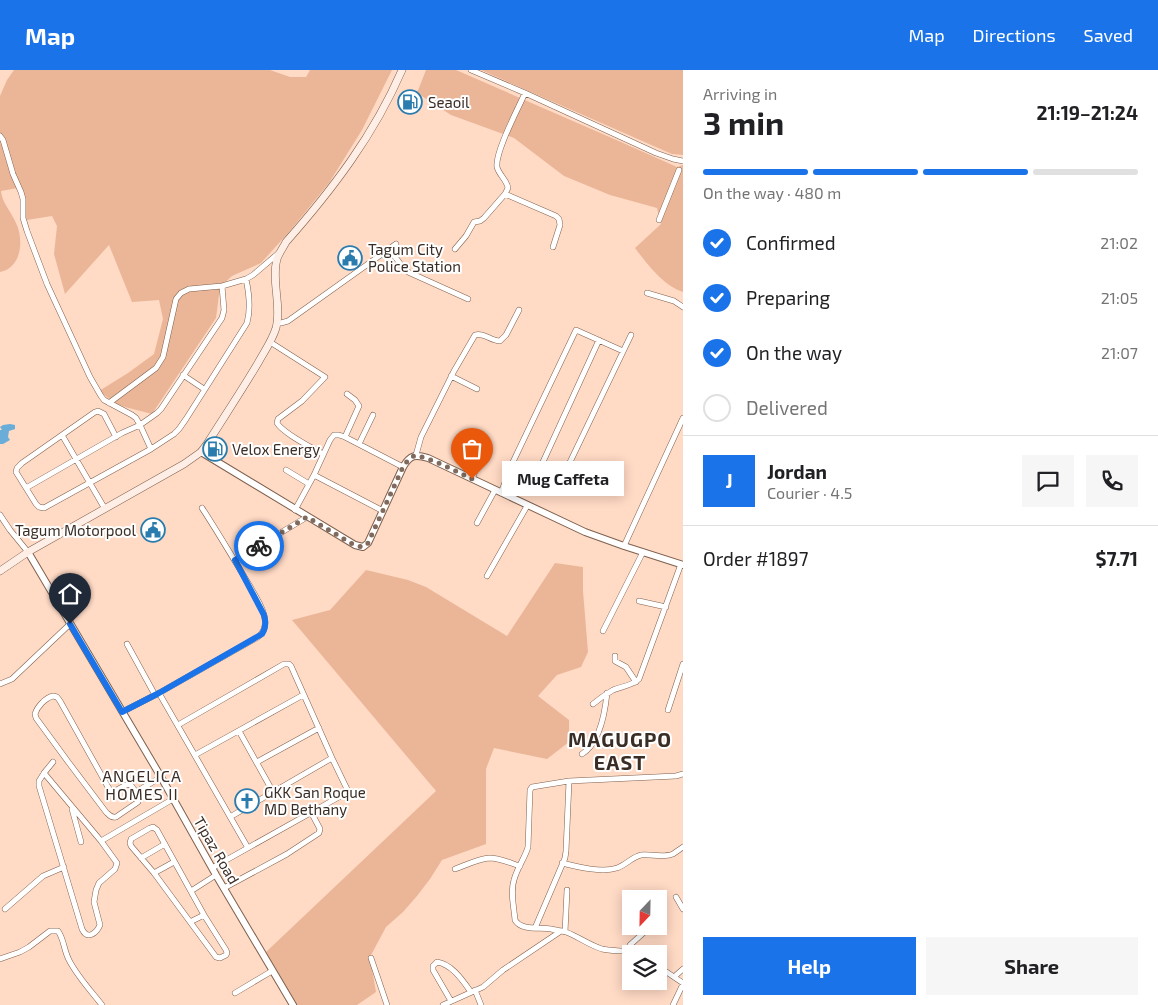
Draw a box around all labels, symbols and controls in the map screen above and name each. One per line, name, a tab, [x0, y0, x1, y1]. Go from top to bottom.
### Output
text: Map	[25, 21, 75, 50]
text: Map	[908, 24, 945, 46]
text: Directions	[973, 24, 1056, 46]
text: Saved	[1084, 24, 1133, 46]
text: Arriving in	[703, 84, 777, 103]
fuel station icon: Seaoil	[397, 89, 423, 115]
place label: Seaoil	[428, 93, 470, 111]
text: 21:19–21:24	[1037, 101, 1138, 124]
text: 3 min	[703, 103, 784, 141]
text: On the way · 480 m	[703, 183, 841, 202]
icon: check	[703, 229, 731, 257]
text: Confirmed	[746, 231, 836, 254]
text: 21:02	[1100, 233, 1138, 252]
place label: Tagum City Police Station	[368, 240, 461, 275]
public building icon: Tagum City Police Station	[337, 245, 363, 271]
icon: check	[703, 284, 731, 312]
text: Preparing	[746, 286, 830, 309]
text: 21:05	[1101, 288, 1138, 307]
icon: check	[703, 339, 731, 367]
text: On the way	[746, 341, 842, 364]
text: 21:07	[1101, 343, 1138, 362]
text: Delivered	[746, 396, 828, 419]
pin	[451, 428, 493, 479]
icon: bag	[458, 435, 486, 463]
fuel station icon: Velox Energy	[202, 436, 228, 462]
place label: Velox Energy	[232, 440, 320, 458]
button: chat	[1022, 455, 1074, 507]
button: phone	[1086, 455, 1138, 507]
text: Jordan	[767, 460, 827, 483]
callout: Mug Caffeta	[502, 462, 624, 496]
text: Mug Caffeta	[517, 469, 609, 488]
text: J	[725, 469, 733, 492]
text: Courier · 4.5	[767, 483, 852, 502]
public building icon: Tagum Motorpool	[140, 517, 166, 543]
place label: Tagum Motorpool	[15, 521, 137, 539]
courier	[234, 521, 284, 571]
icon: bike	[245, 532, 273, 560]
text: Order #1897	[703, 547, 808, 570]
text: $7.71	[1095, 547, 1138, 570]
pin	[49, 573, 91, 624]
icon: home	[56, 580, 84, 608]
district label: MAGUGPO EAST	[568, 727, 672, 774]
district label: ANGELICA HOMES II	[102, 766, 182, 803]
place label: GKK San Roque MD Bethany	[264, 783, 366, 818]
church icon: GKK San Roque MD Bethany	[234, 788, 260, 814]
street label: Tipaz Road	[190, 813, 244, 887]
north arrow	[622, 890, 668, 935]
map controls	[622, 890, 667, 990]
button: Help	[703, 937, 916, 995]
button: Share	[926, 937, 1138, 995]
button: layers	[622, 945, 667, 990]

